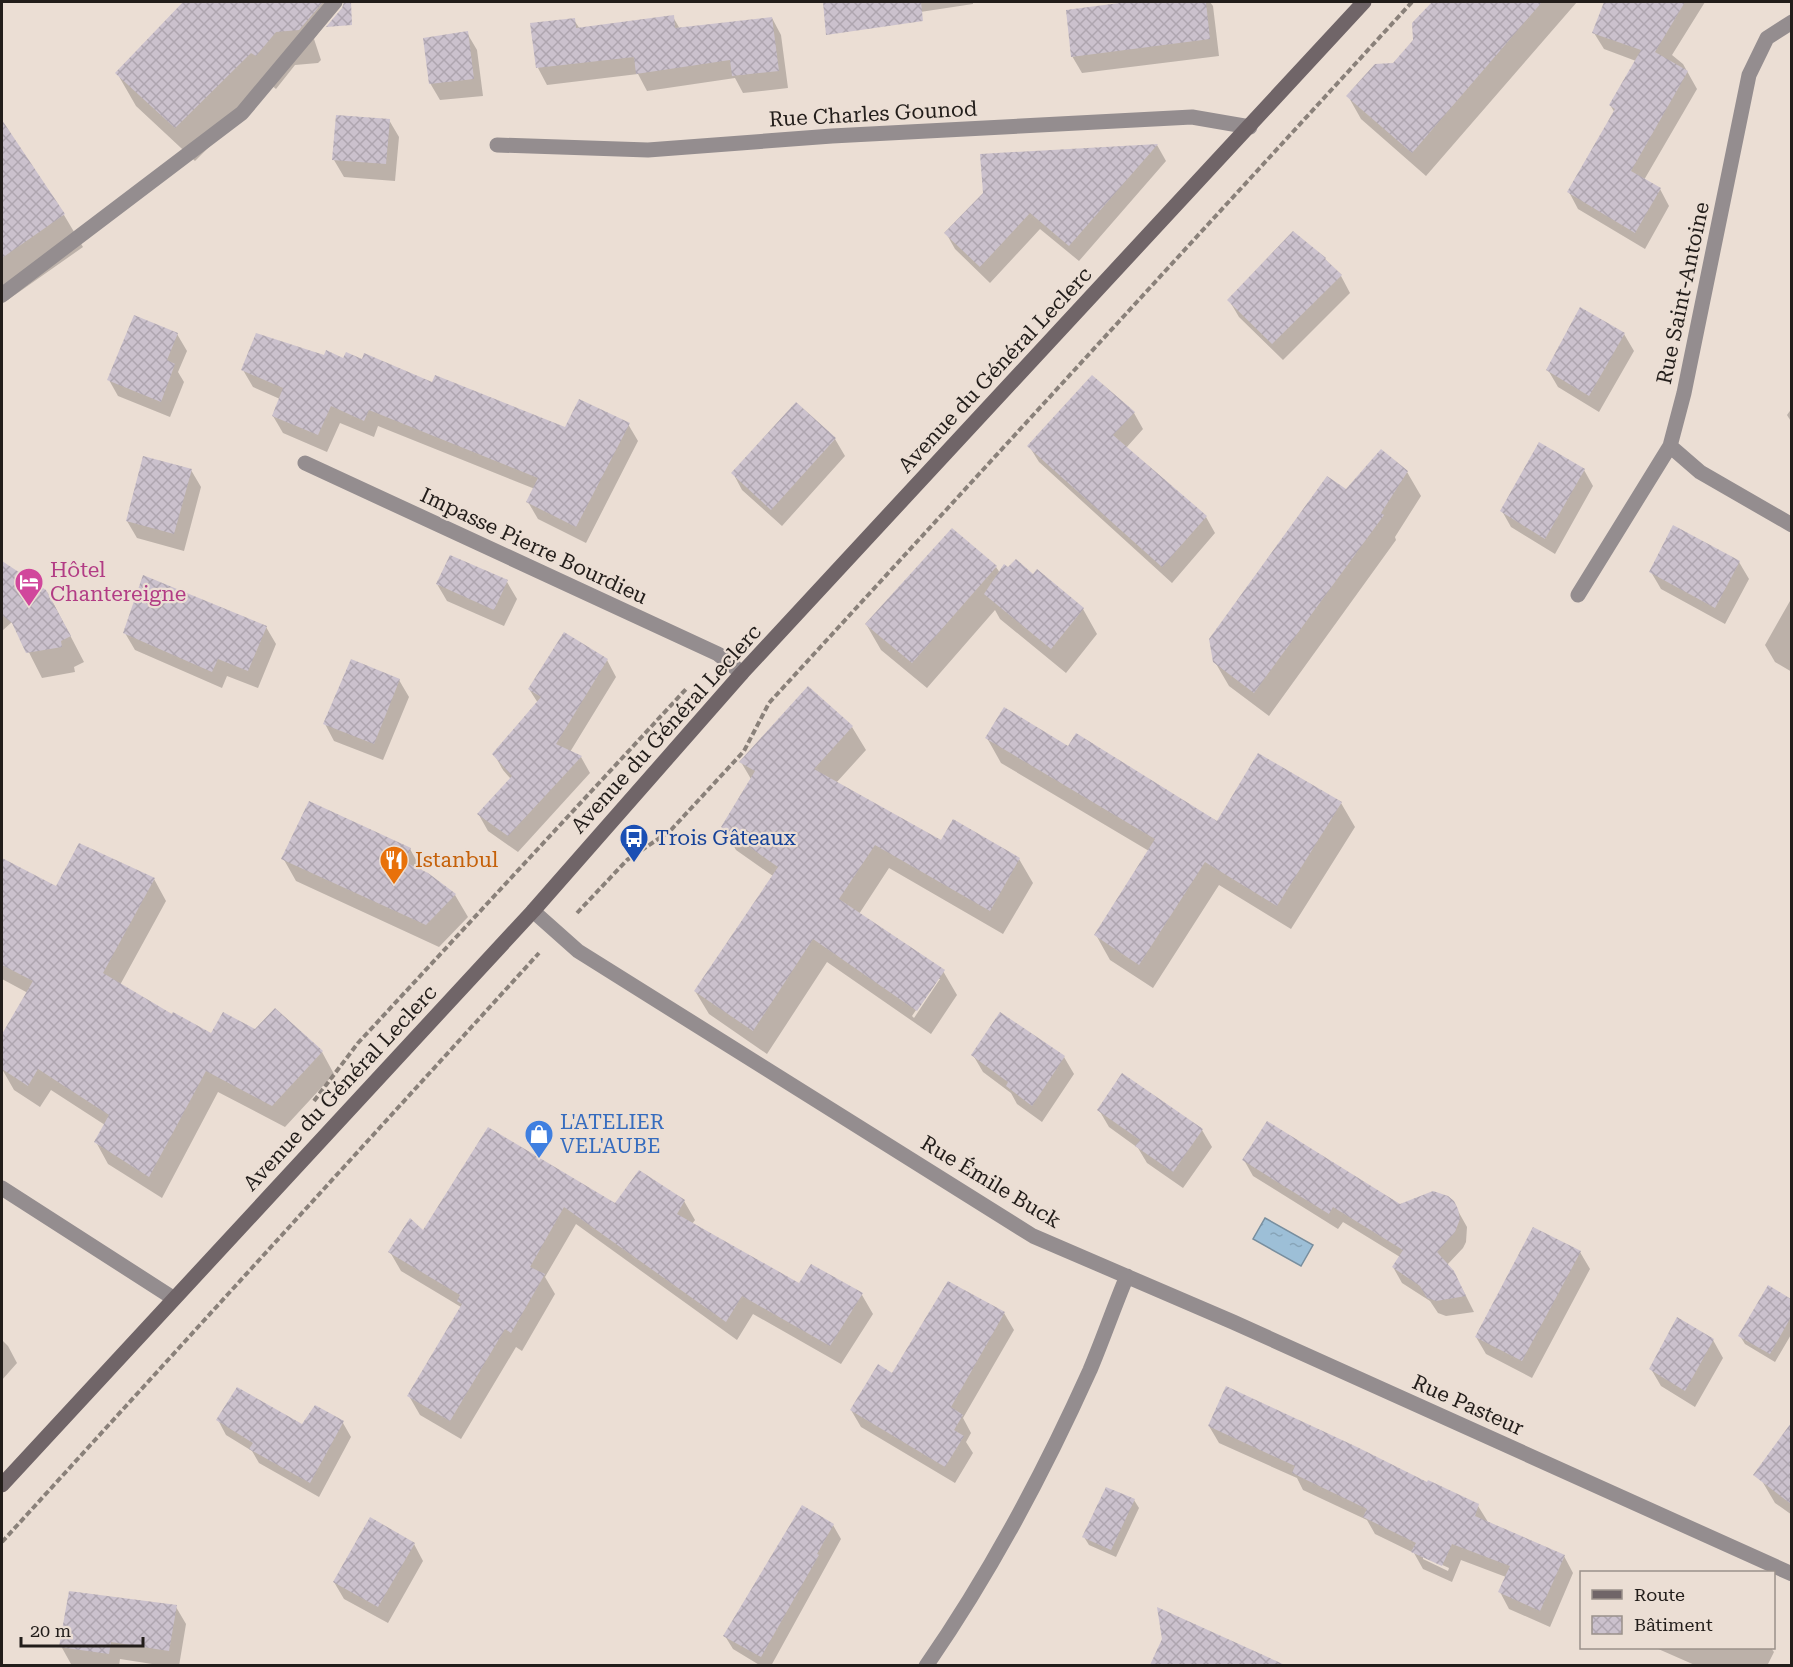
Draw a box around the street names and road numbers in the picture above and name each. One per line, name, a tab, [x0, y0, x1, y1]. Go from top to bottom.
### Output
street label: Rue Charles Gounod	[768, 97, 978, 131]
street label: Rue Saint-Antoine	[1652, 200, 1714, 386]
street label: Avenue du Général Leclerc	[893, 262, 1097, 478]
street label: Impasse Pierre Bourdieu	[417, 483, 651, 609]
street label: Avenue du Général Leclerc	[566, 620, 766, 838]
street label: Avenue du Général Leclerc	[238, 980, 442, 1196]
street label: Rue Émile Buck	[917, 1130, 1066, 1233]
street label: Rue Pasteur	[1409, 1370, 1528, 1440]

